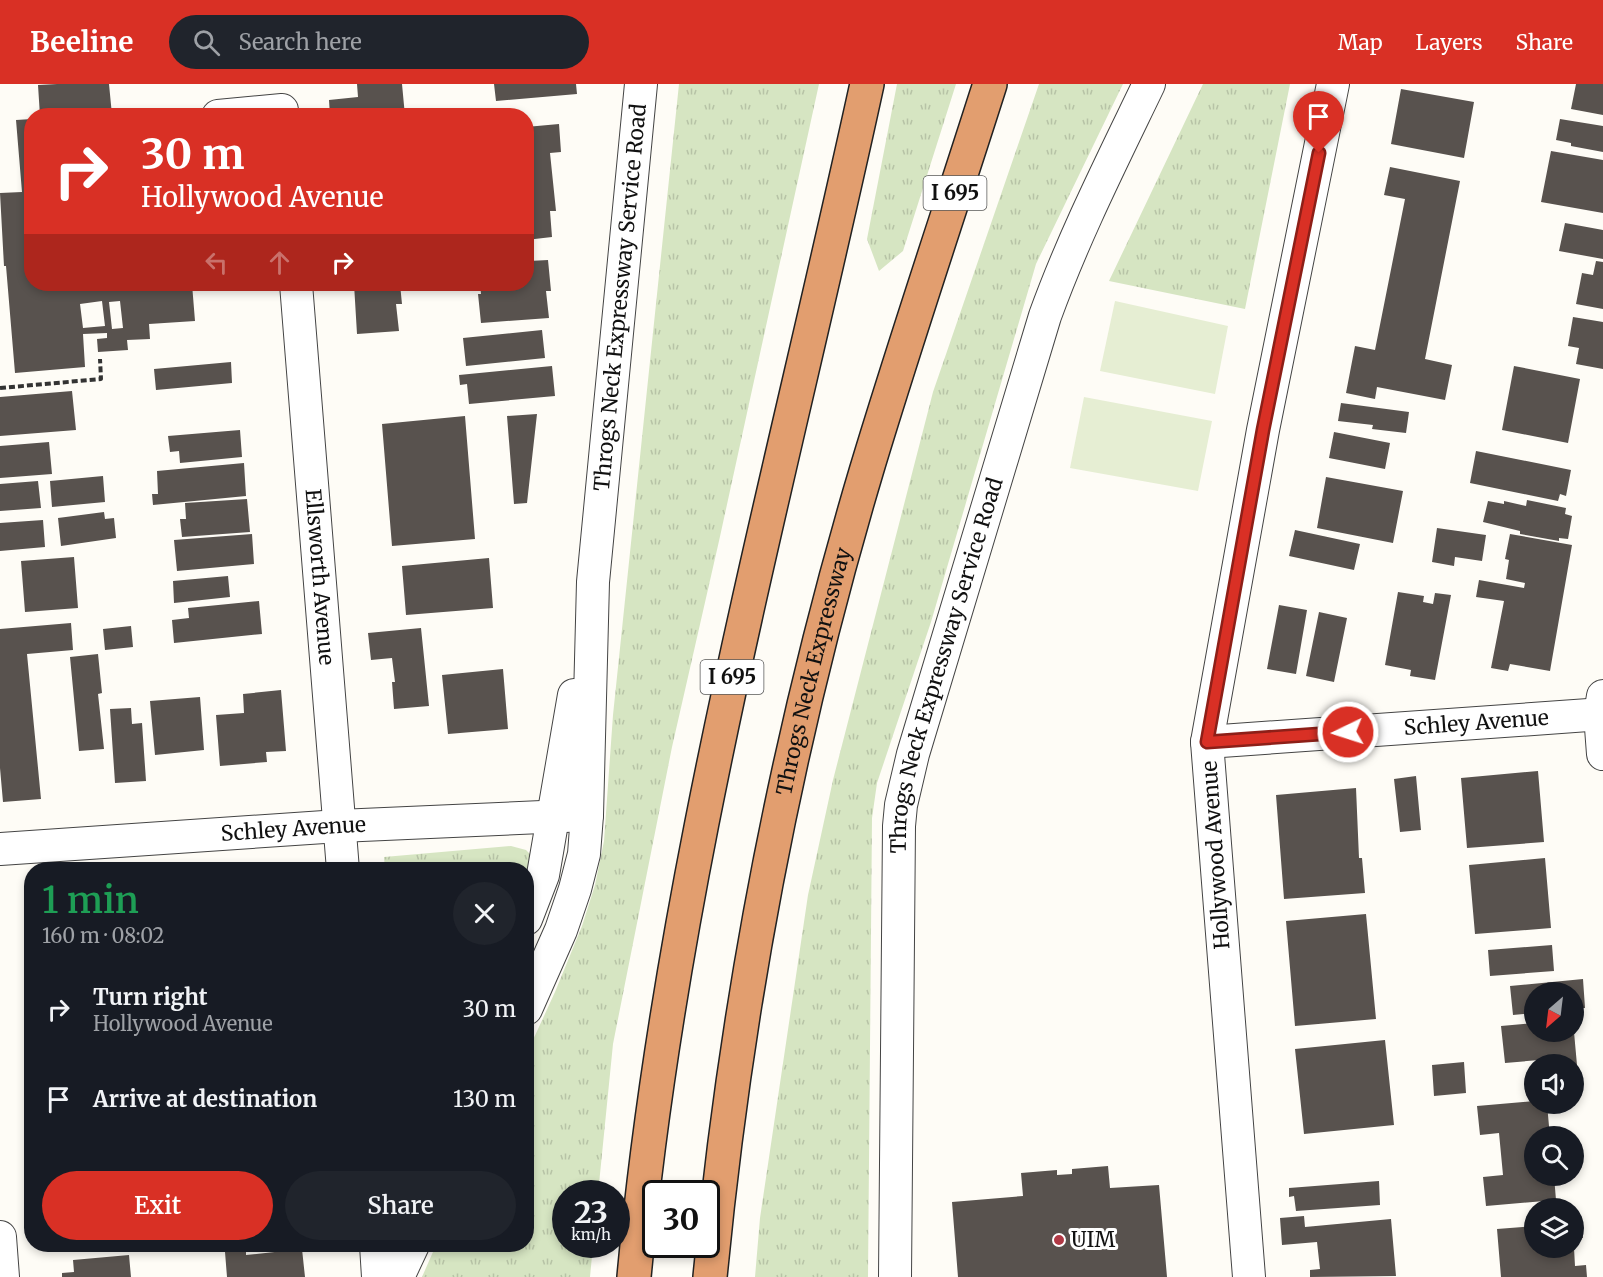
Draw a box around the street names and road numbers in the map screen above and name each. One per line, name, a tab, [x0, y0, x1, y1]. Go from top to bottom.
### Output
street label: Throgs Neck Expressway Service Road	[588, 102, 652, 492]
road number: I 695	[924, 176, 986, 210]
street label: Throgs Neck Expressway Service Road	[885, 474, 1009, 854]
street label: Ellsworth Avenue	[299, 488, 341, 666]
street label: Throgs Neck Expressway	[770, 544, 857, 798]
road number: I 695	[700, 660, 764, 694]
street label: Schley Avenue	[1403, 704, 1550, 741]
street label: Hollywood Avenue	[1195, 760, 1236, 950]
street label: Schley Avenue	[220, 811, 366, 847]

